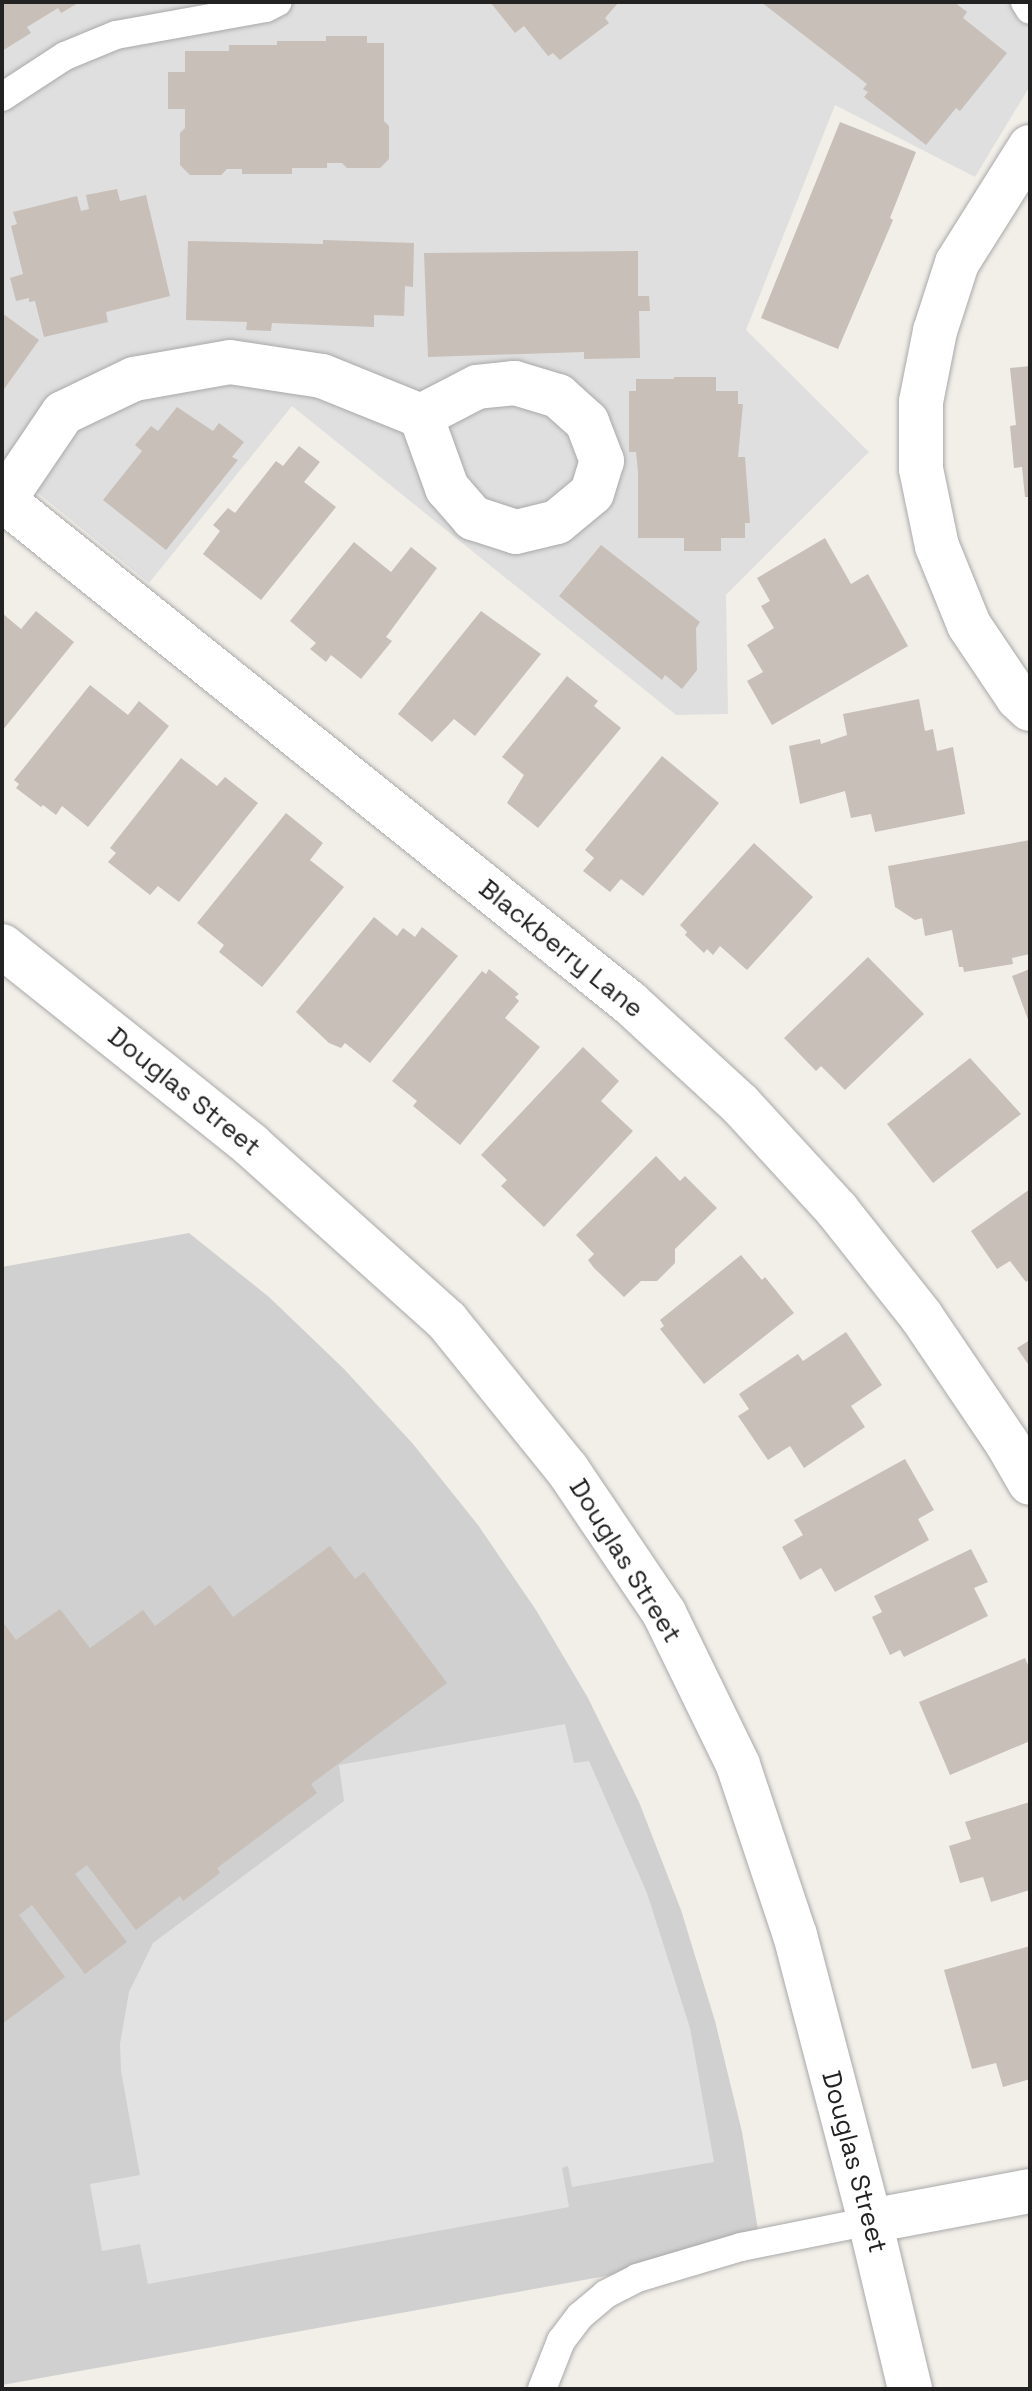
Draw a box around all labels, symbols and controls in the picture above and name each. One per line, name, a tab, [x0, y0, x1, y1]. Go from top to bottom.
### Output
street label: Blackberry Lane	[472, 873, 650, 1025]
street label: Douglas Street	[102, 1021, 266, 1163]
street label: Douglas Street	[562, 1473, 688, 1649]
street label: Douglas Street	[815, 2068, 893, 2256]

